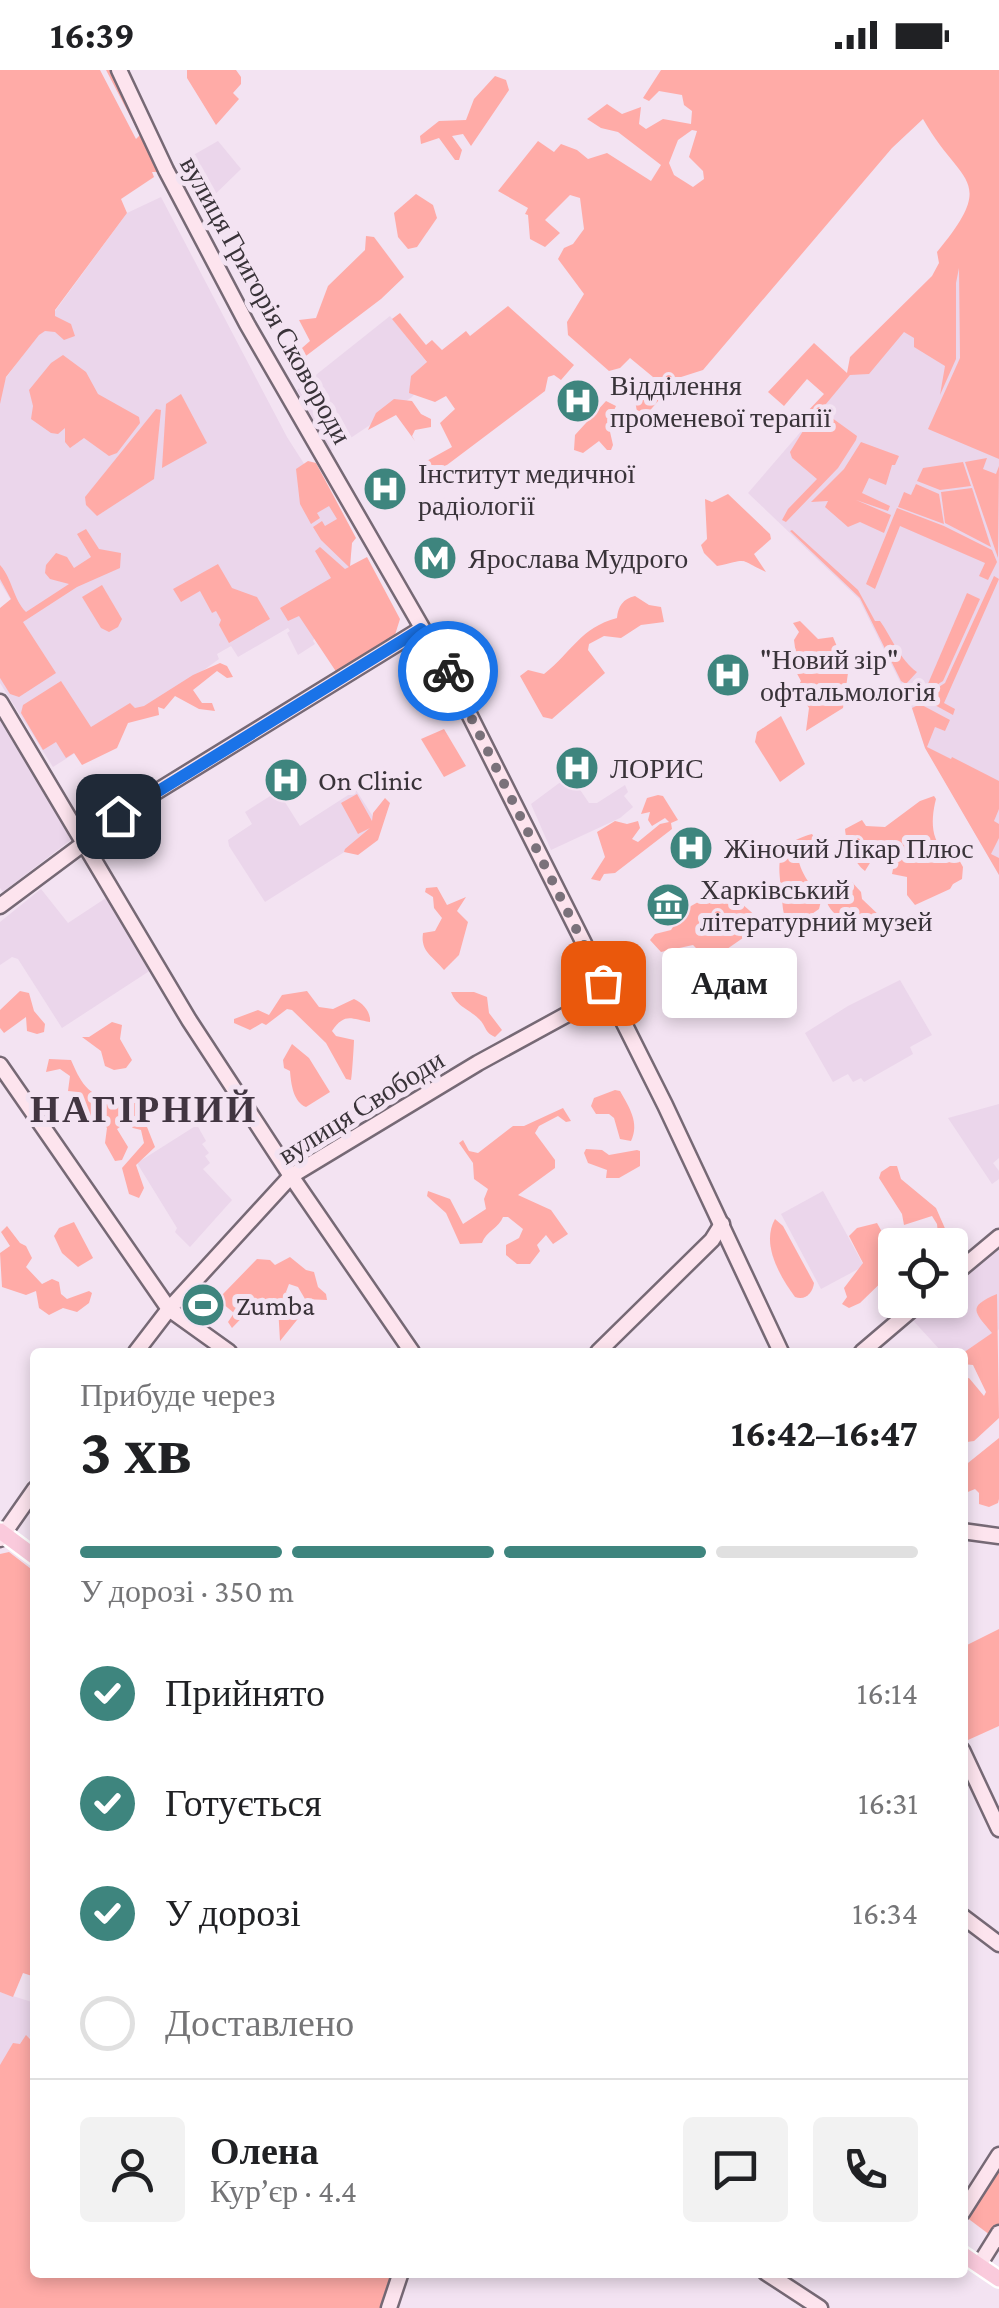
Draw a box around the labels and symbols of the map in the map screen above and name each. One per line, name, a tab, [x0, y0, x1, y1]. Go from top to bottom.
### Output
street label: вулиця Григорія Сковороди	[174, 151, 358, 449]
place label: Відділення променевої терапії	[610, 370, 832, 433]
hospital icon: Відділення променевої терапії	[555, 378, 601, 424]
place label: Інститут медичної радіології	[418, 458, 635, 521]
hospital icon: Інститут медичної радіології	[362, 466, 408, 512]
metro station icon: Ярослава Мудрого	[412, 535, 458, 581]
place label: Ярослава Мудрого	[468, 543, 688, 574]
courier	[398, 621, 498, 721]
place label: "Новий зір" офтальмологія	[760, 644, 936, 707]
hospital icon: "Новий зір" офтальмологія	[705, 652, 751, 698]
hospital icon: ЛОРИС	[554, 745, 600, 791]
place label: ЛОРИС	[610, 753, 704, 784]
hospital icon: On Clinic	[263, 757, 309, 803]
place label: On Clinic	[318, 765, 423, 796]
pin	[76, 774, 161, 859]
hospital icon: Жіночий Лікар Плюс	[668, 825, 714, 871]
place label: Жіночий Лікар Плюс	[724, 833, 974, 864]
place label: Харківський літературний музей	[700, 874, 932, 937]
museum icon: Харківський літературний музей	[645, 882, 691, 928]
pin	[561, 941, 646, 1026]
callout: Адам	[663, 948, 798, 1018]
street label: вулиця Свободи	[272, 1044, 450, 1170]
district label: НАГІРНИЙ	[30, 1088, 258, 1130]
sports icon: Zumba	[180, 1282, 226, 1328]
place label: Zumba	[236, 1290, 315, 1321]

